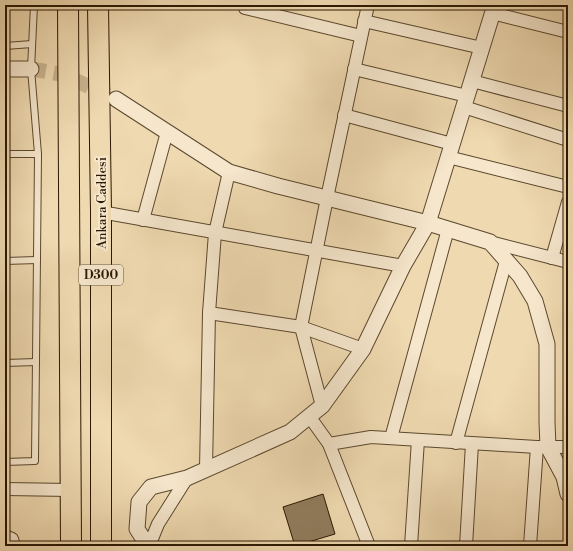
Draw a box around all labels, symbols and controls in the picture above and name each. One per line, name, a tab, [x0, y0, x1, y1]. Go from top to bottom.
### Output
street label: Ankara Caddesi	[94, 157, 110, 250]
road number: D300	[79, 265, 123, 285]

